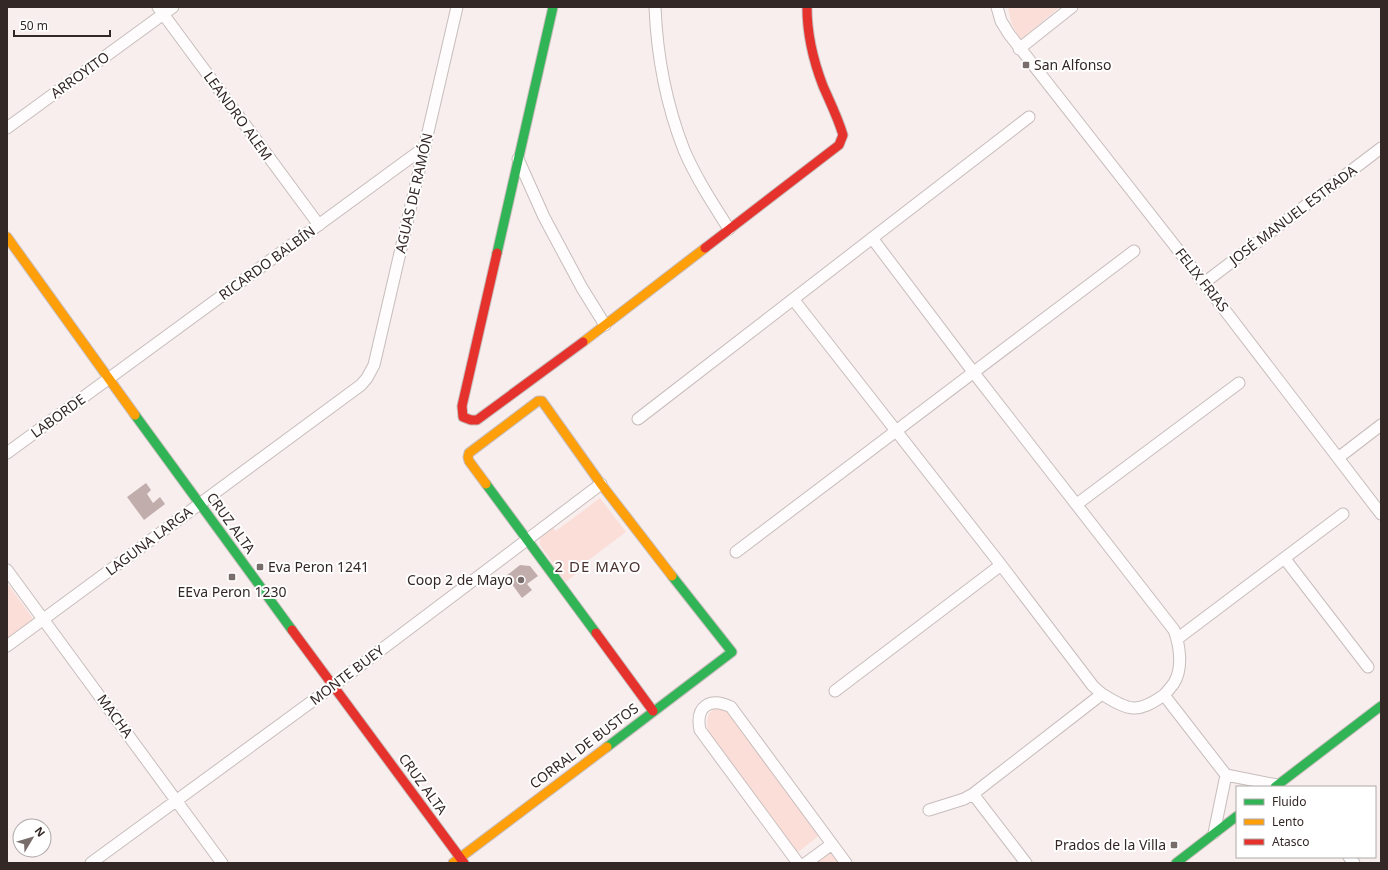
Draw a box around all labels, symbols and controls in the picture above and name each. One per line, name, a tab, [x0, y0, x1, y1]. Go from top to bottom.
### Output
scale bar	[14, 12, 110, 38]
text: 50 m	[20, 17, 48, 34]
street label: ARROYITO	[47, 47, 113, 102]
place label: San Alfonso	[1034, 55, 1112, 74]
marker: San Alfonso	[1021, 60, 1031, 70]
street label: LEANDRO ALEM	[200, 68, 277, 164]
street label: AGUAS DE RAMÓN	[390, 131, 437, 255]
street label: JOSÉ MANUEL ESTRADA	[1224, 160, 1360, 270]
street label: RICARDO BALBÍN	[215, 221, 319, 304]
street label: FELIX FRIAS	[1171, 244, 1234, 316]
street label: LABORDE	[27, 389, 89, 442]
street label: CRUZ ALTA	[203, 488, 260, 557]
street label: LAGUNA LARGA	[102, 502, 196, 579]
district label: 2 DE MAYO	[555, 556, 641, 576]
place label: Eva Peron 1241	[268, 557, 369, 576]
marker: Eva Peron 1241	[255, 562, 265, 572]
place label: Coop 2 de Mayo	[407, 570, 513, 589]
marker: EEva Peron 1230	[227, 572, 237, 582]
marker: Coop 2 de Mayo	[516, 575, 526, 585]
place label: EEva Peron 1230	[178, 582, 286, 601]
street label: MONTE BUEY	[306, 640, 388, 709]
street label: MACHA	[93, 690, 138, 741]
street label: CORRAL DE BUSTOS	[525, 698, 642, 793]
street label: CRUZ ALTA	[395, 749, 452, 818]
legend	[1236, 786, 1376, 858]
text: Fluido	[1272, 793, 1306, 810]
text: Lento	[1272, 813, 1304, 830]
north arrow	[12, 818, 52, 858]
text: N	[32, 823, 49, 840]
text: Atasco	[1272, 833, 1310, 850]
place label: Prados de la Villa	[1054, 835, 1166, 854]
marker: Prados de la Villa	[1169, 840, 1179, 850]

